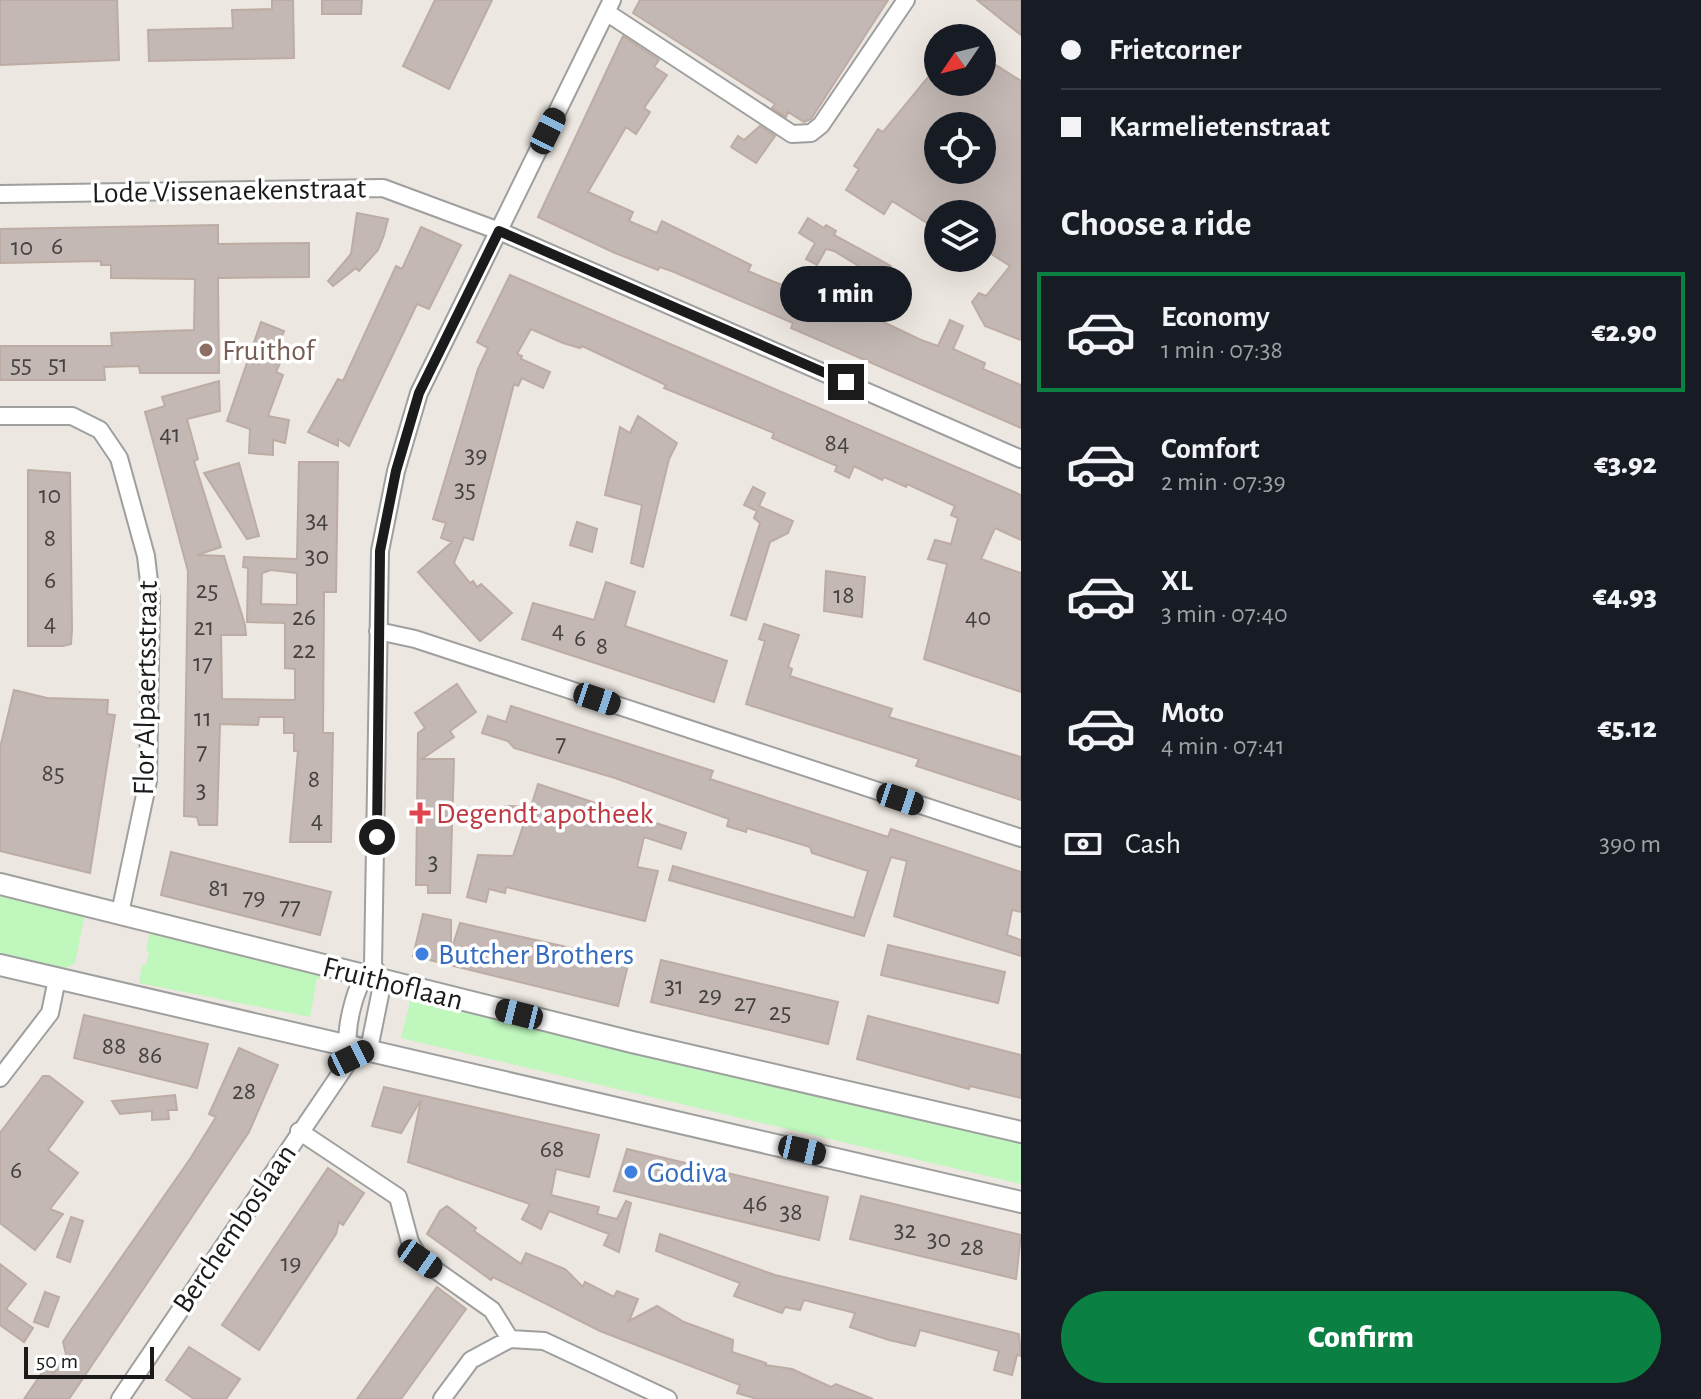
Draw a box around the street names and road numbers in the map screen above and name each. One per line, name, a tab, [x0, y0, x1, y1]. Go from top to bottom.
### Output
street label: Lode Vissenaekenstraat	[92, 174, 367, 208]
street label: Flor Alpaertsstraat	[129, 580, 163, 796]
street label: Fruithoflaan	[320, 952, 466, 1016]
street label: Berchemboslaan	[168, 1139, 302, 1318]

